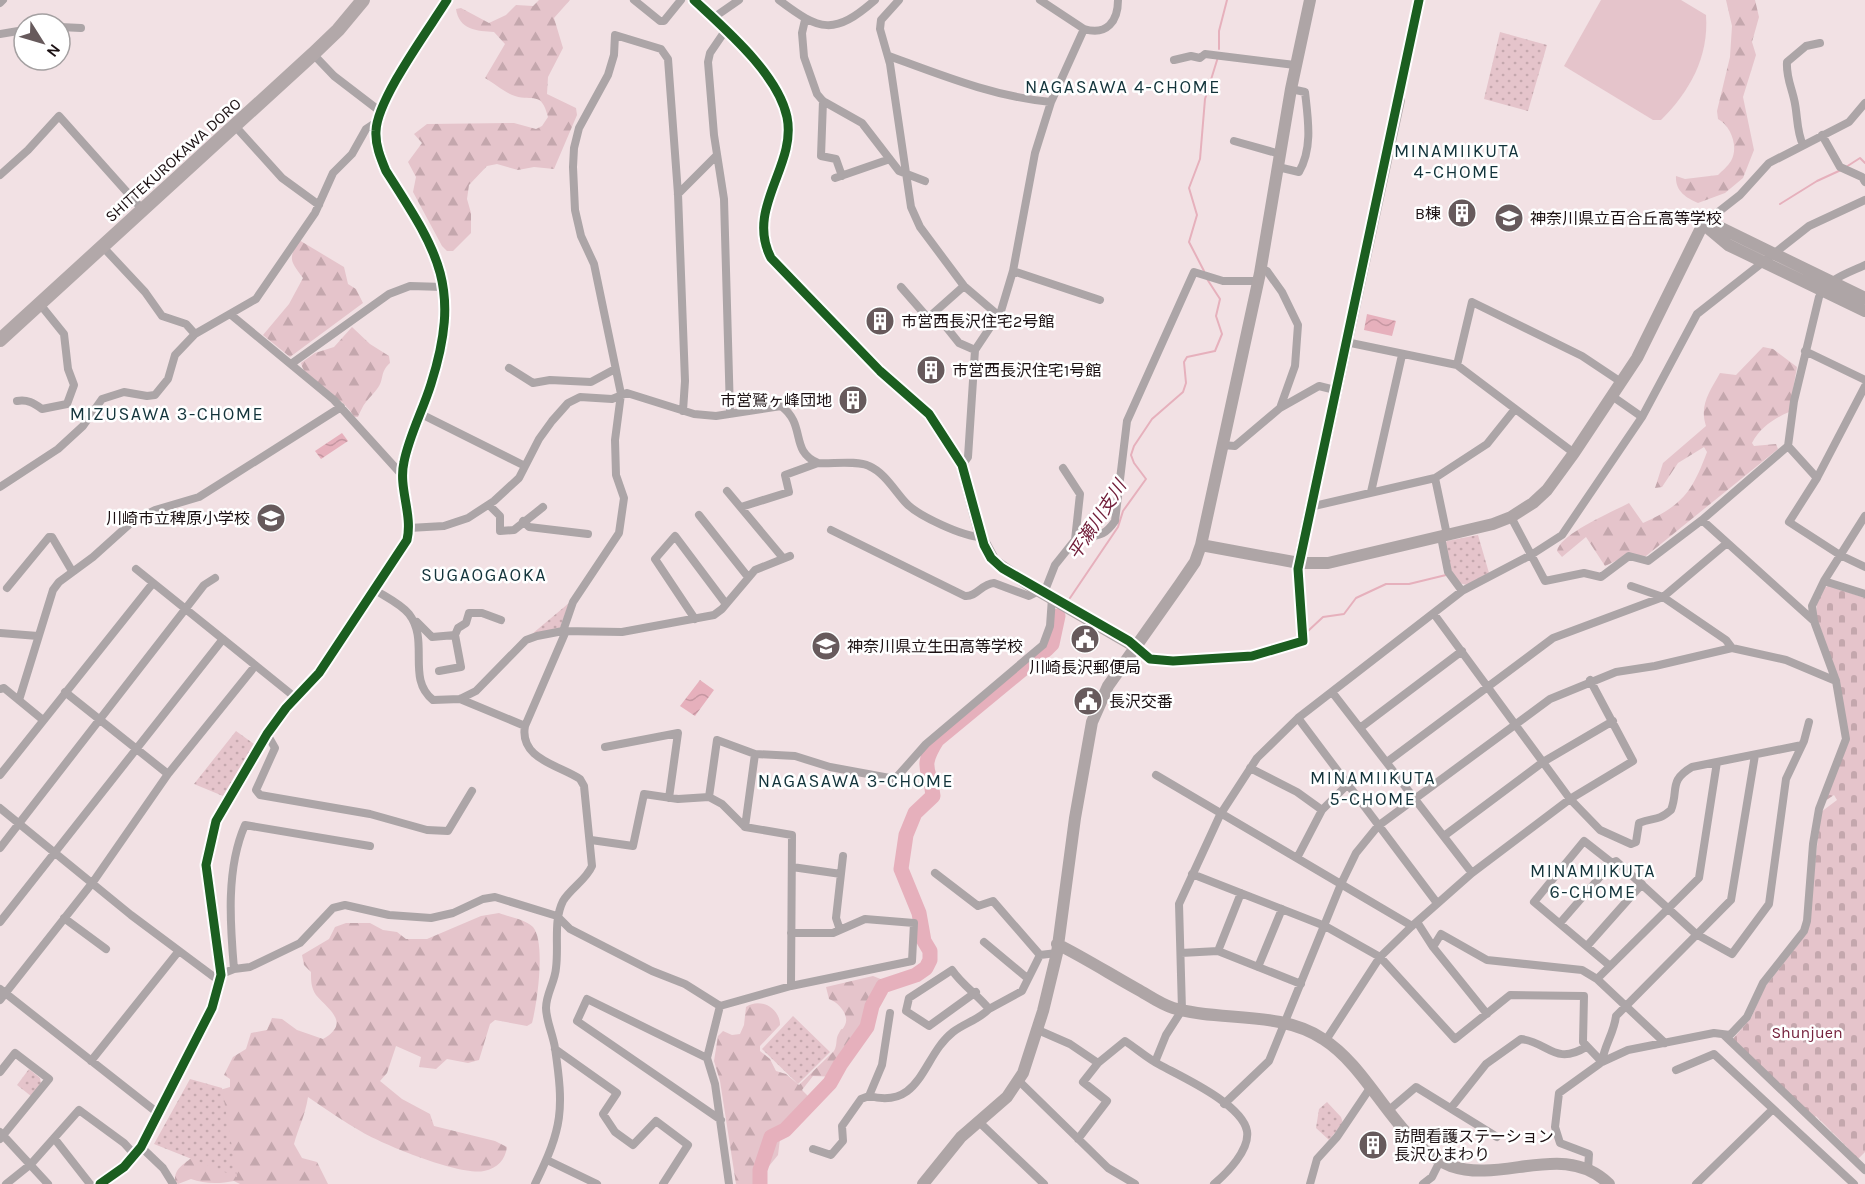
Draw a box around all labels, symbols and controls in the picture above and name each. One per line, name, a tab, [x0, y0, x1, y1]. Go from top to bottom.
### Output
north arrow	[12, 12, 72, 72]
text: N	[43, 40, 65, 61]
district label: NAGASAWA 4-CHOME	[1025, 76, 1221, 98]
street label: SHITTEKUROKAWA DORO	[101, 94, 245, 226]
district label: MINAMIIKUTA 4-CHOME	[1394, 140, 1520, 183]
building icon: B棟	[1446, 197, 1478, 229]
school or university icon: 神奈川県立百合丘高等学校	[1493, 202, 1525, 234]
place label: B棟	[1415, 204, 1441, 223]
place label: 神奈川県立百合丘高等学校	[1530, 209, 1722, 228]
building icon: 市営西長沢住宅2号館	[864, 305, 896, 337]
place label: 市営西長沢住宅2号館	[901, 312, 1054, 331]
building icon: 市営西長沢住宅1号館	[915, 354, 947, 386]
place label: 市営西長沢住宅1号館	[952, 361, 1101, 380]
building icon: 市営鷲ヶ峰団地	[837, 384, 869, 416]
place label: 市営鷲ヶ峰団地	[720, 391, 832, 410]
district label: MIZUSAWA 3-CHOME	[70, 403, 264, 425]
water label: 平瀬川支川	[1063, 475, 1132, 564]
school or university icon: 川崎市立稗原小学校	[255, 502, 287, 534]
place label: 川崎市立稗原小学校	[106, 509, 250, 528]
district label: SUGAOGAOKA	[421, 564, 547, 586]
public building icon: 川崎長沢郵便局	[1069, 623, 1101, 655]
school or university icon: 神奈川県立生田高等学校	[810, 630, 842, 662]
place label: 神奈川県立生田高等学校	[847, 637, 1023, 656]
place label: 川崎長沢郵便局	[1029, 658, 1141, 677]
public building icon: 長沢交番	[1072, 685, 1104, 717]
place label: 長沢交番	[1109, 692, 1173, 711]
district label: MINAMIIKUTA 5-CHOME	[1310, 767, 1436, 810]
district label: NAGASAWA 3-CHOME	[758, 770, 954, 792]
district label: MINAMIIKUTA 6-CHOME	[1530, 860, 1656, 903]
park label: Shunjuen	[1771, 1023, 1843, 1042]
place label: 訪問看護ステーション 長沢ひまわり	[1394, 1127, 1554, 1164]
building icon: 訪問看護ステーション 長沢ひまわり	[1357, 1129, 1389, 1161]

